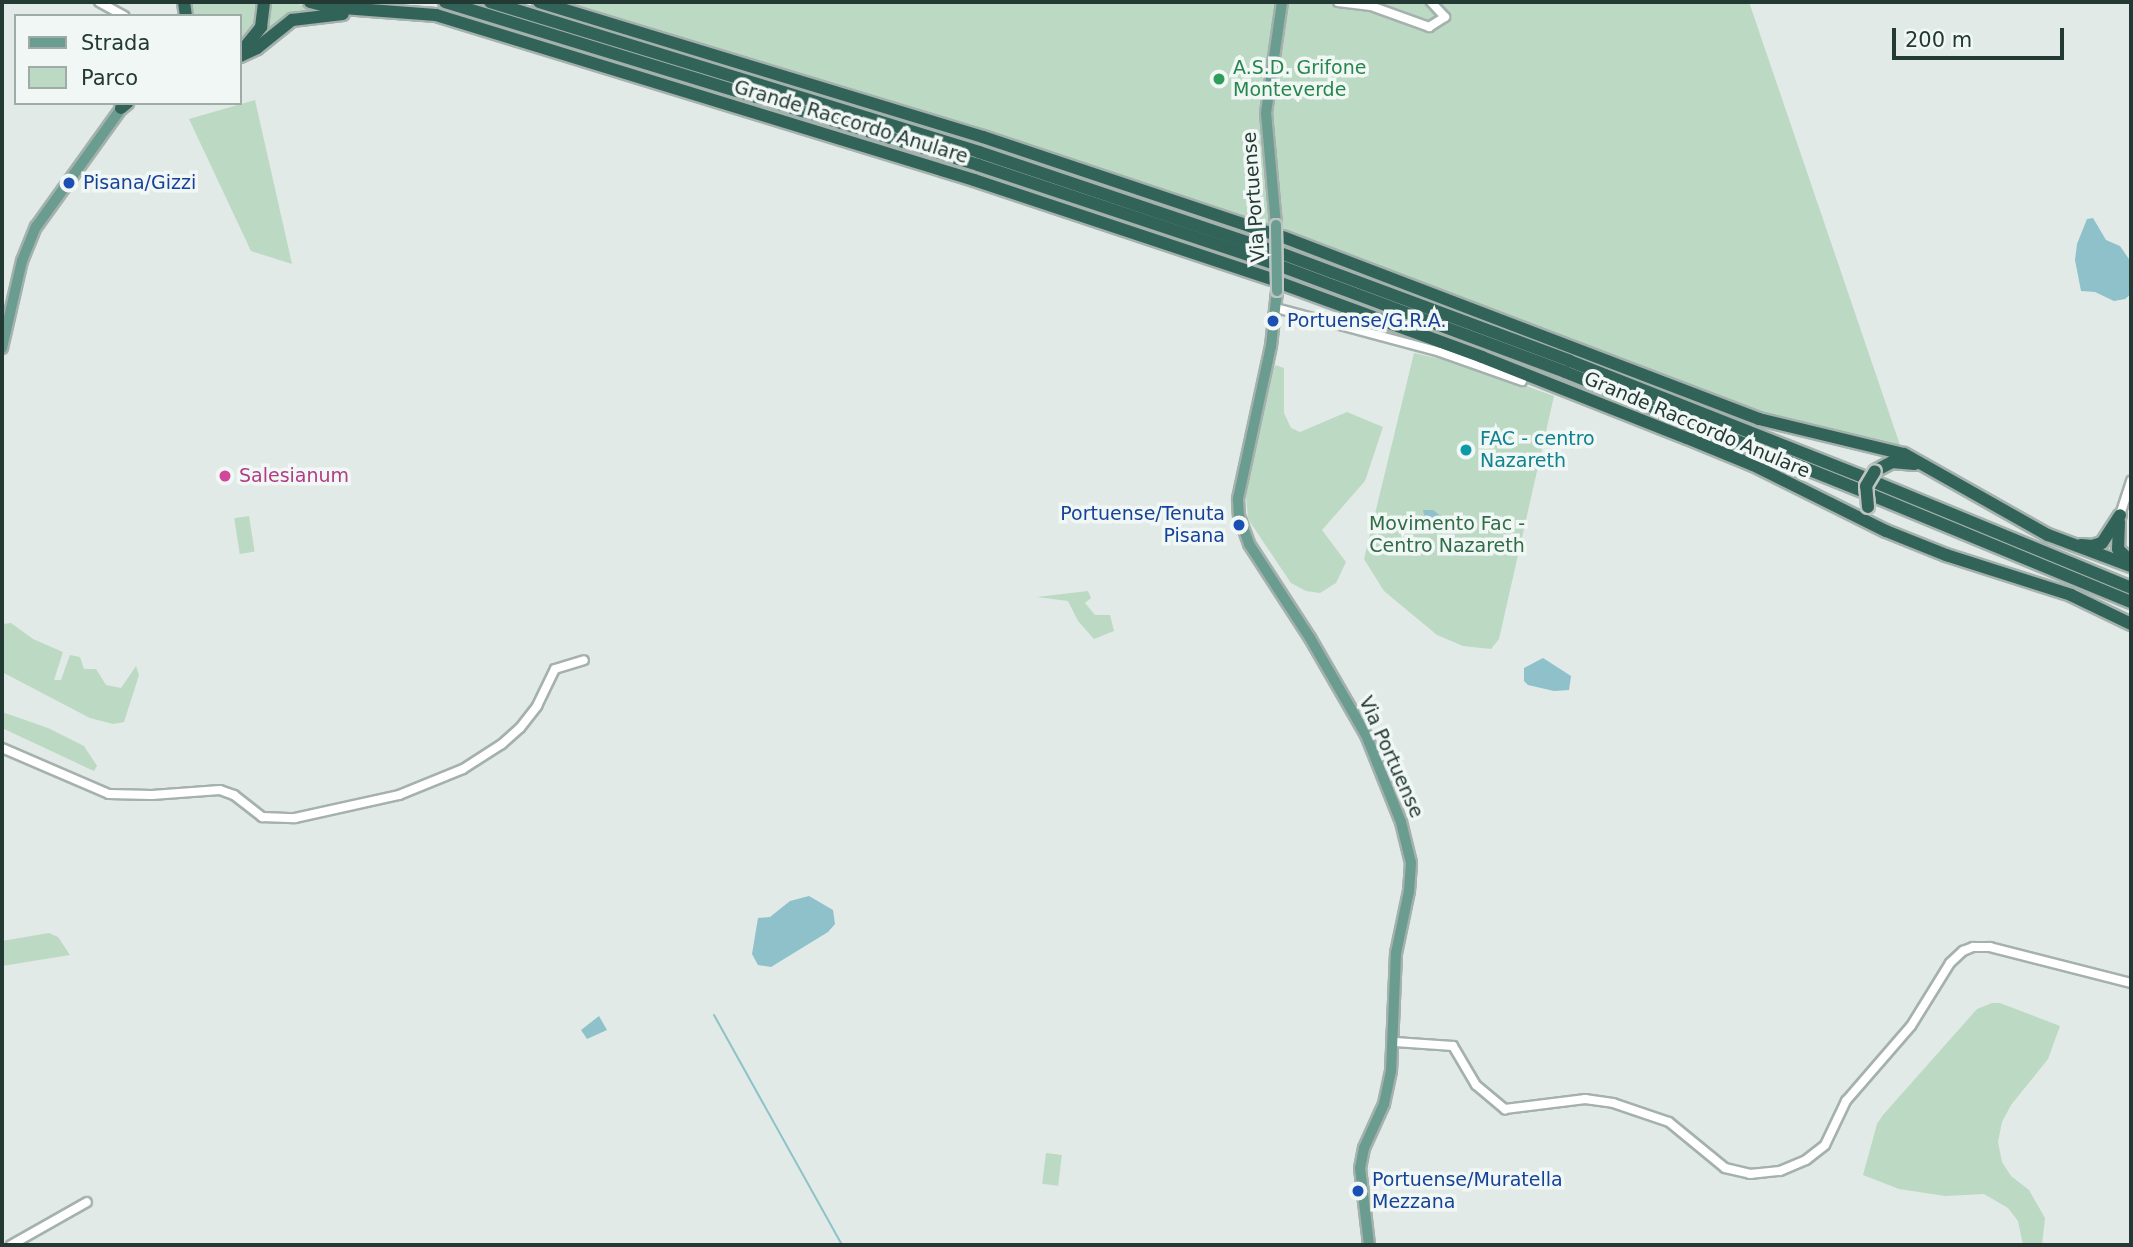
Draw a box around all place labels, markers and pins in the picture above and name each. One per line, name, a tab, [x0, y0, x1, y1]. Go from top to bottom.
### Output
place label: A.S.D. Grifone Monteverde	[1233, 57, 1366, 101]
marker: A.S.D. Grifone Monteverde	[1211, 71, 1227, 87]
place label: Pisana/Gizzi	[83, 172, 196, 194]
marker: Pisana/Gizzi	[61, 175, 77, 191]
place label: Portuense/G.R.A.	[1287, 310, 1446, 332]
marker: Portuense/G.R.A.	[1265, 313, 1281, 329]
place label: FAC - centro Nazareth	[1480, 428, 1595, 472]
marker: FAC - centro Nazareth	[1458, 442, 1474, 458]
place label: Salesianum	[239, 465, 349, 487]
marker: Salesianum	[217, 468, 233, 484]
place label: Portuense/Tenuta Pisana	[1060, 503, 1225, 547]
marker: Portuense/Tenuta Pisana	[1231, 517, 1247, 533]
place label: Portuense/Muratella Mezzana	[1372, 1169, 1563, 1213]
marker: Portuense/Muratella Mezzana	[1350, 1183, 1366, 1199]

